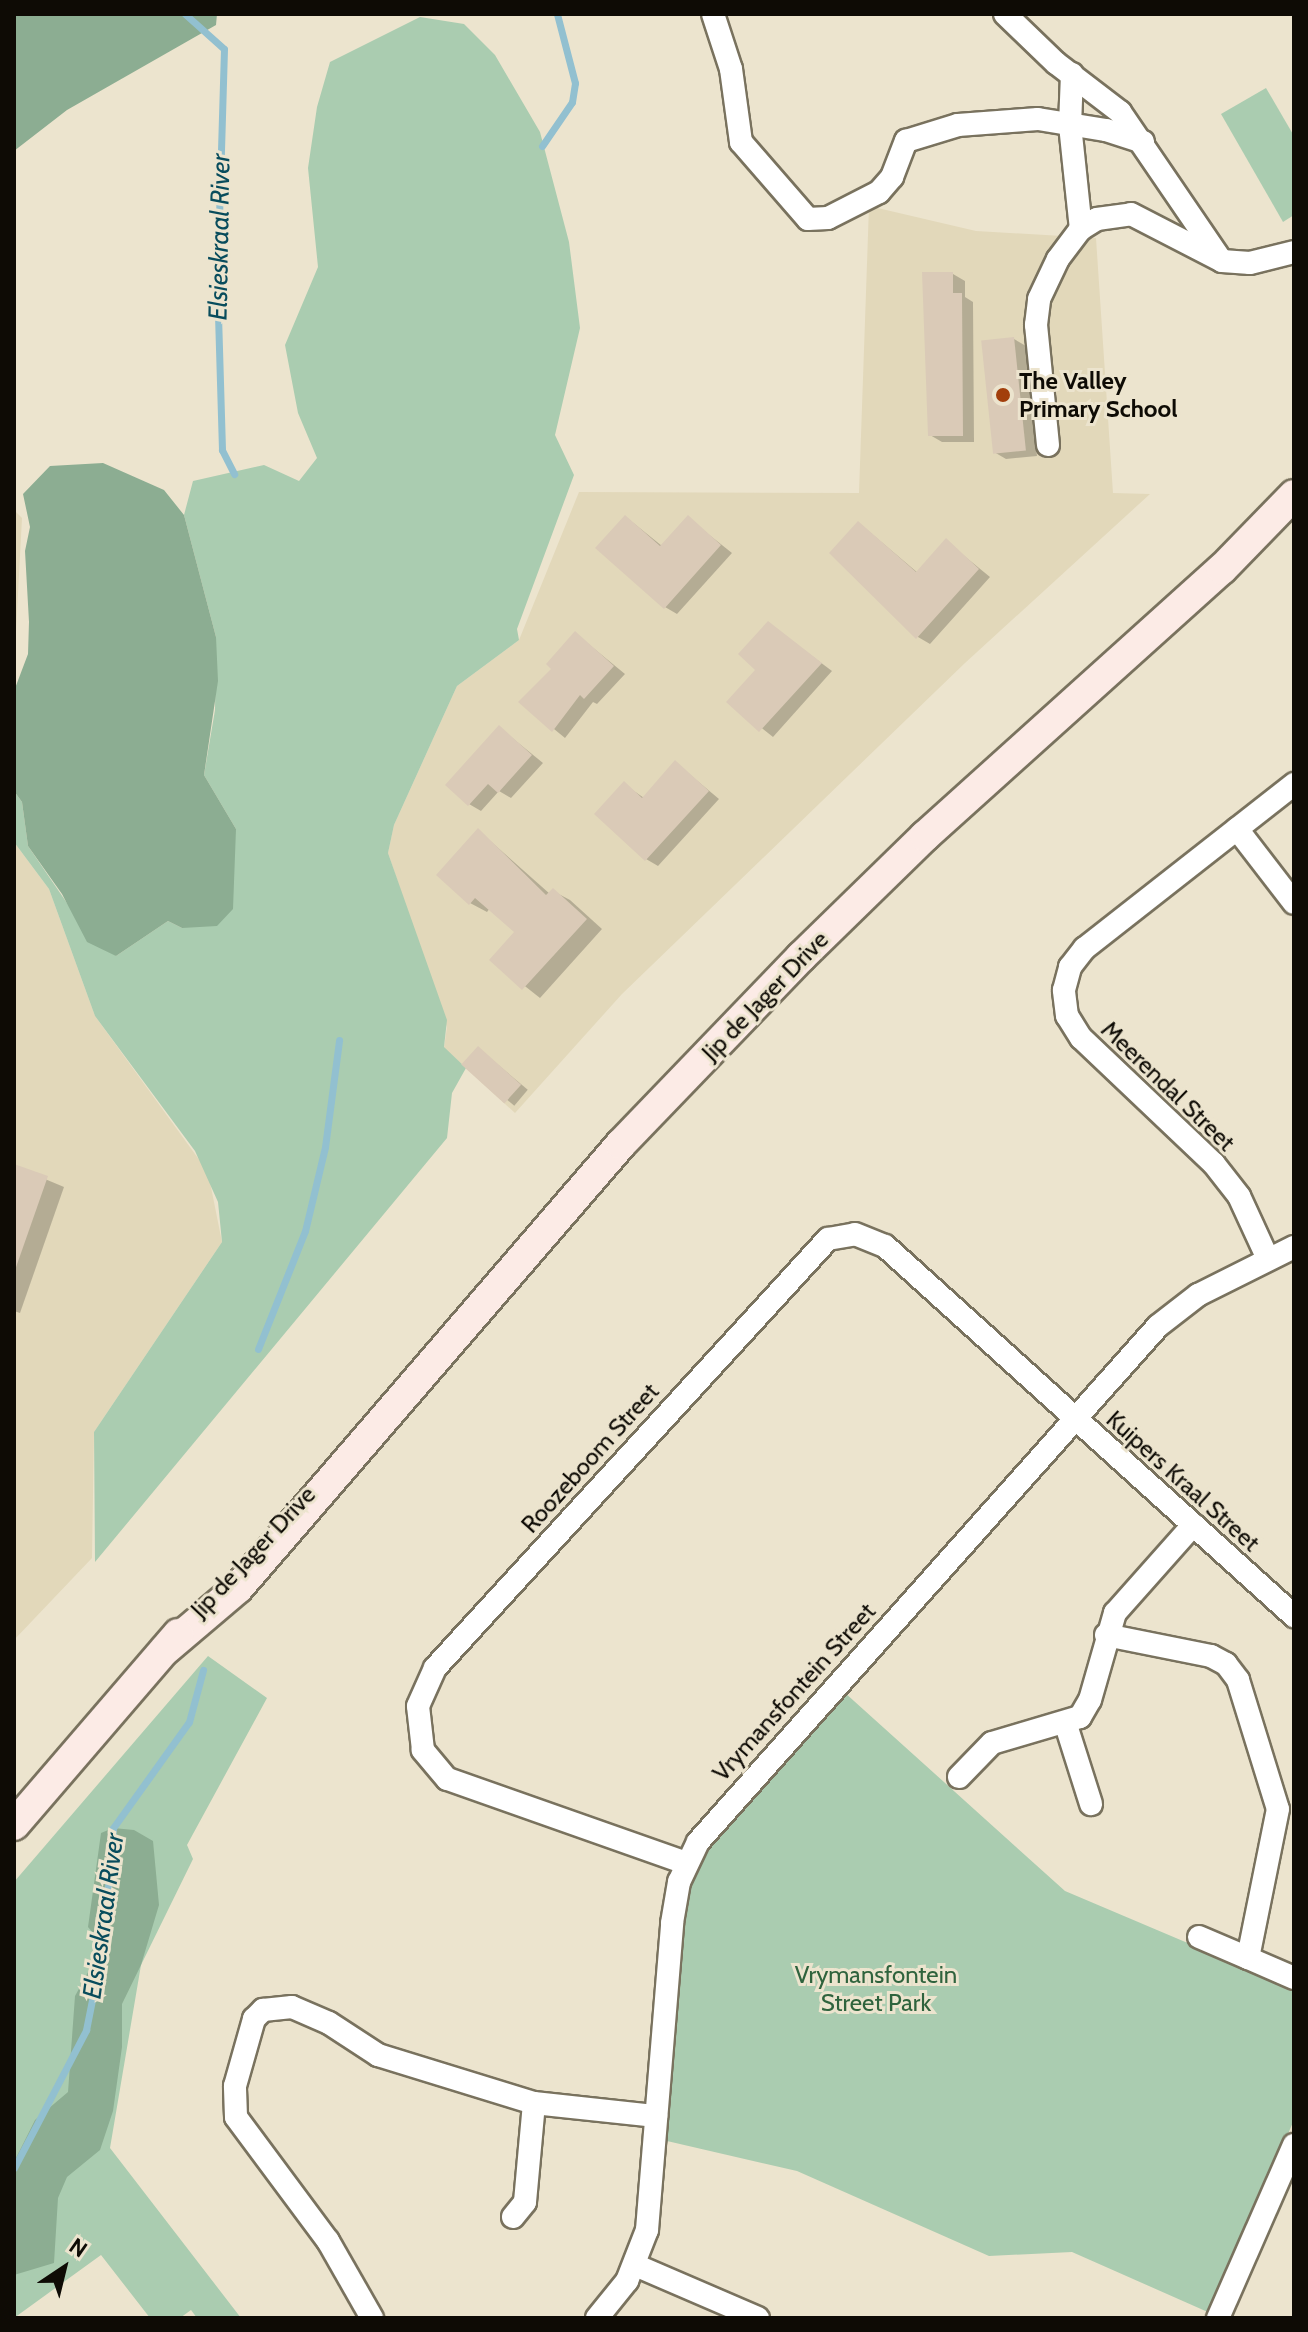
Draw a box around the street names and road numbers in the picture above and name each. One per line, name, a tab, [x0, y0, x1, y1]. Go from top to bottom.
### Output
street label: Jip de Jager Drive	[696, 925, 834, 1067]
street label: Meerendal Street	[1095, 1015, 1241, 1157]
street label: Roozeboom Street	[515, 1377, 665, 1539]
street label: Kuipers Kraal Street	[1101, 1405, 1265, 1557]
street label: Jip de Jager Drive	[185, 1480, 321, 1624]
street label: Vrymansfontein Street	[707, 1597, 881, 1787]

